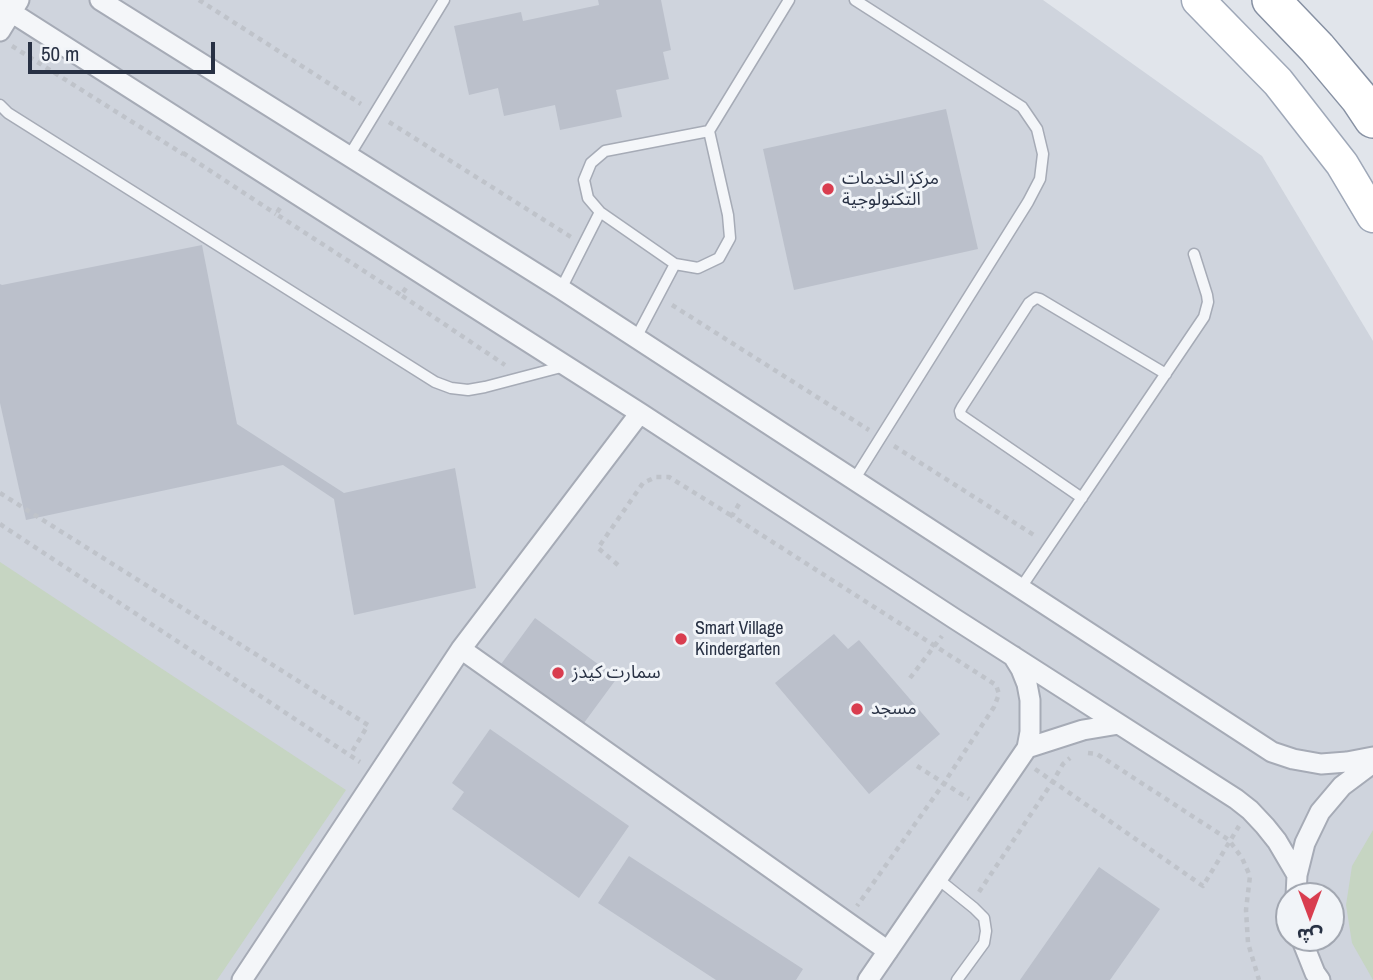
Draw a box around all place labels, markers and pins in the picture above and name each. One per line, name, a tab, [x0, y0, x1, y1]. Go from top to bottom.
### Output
place label: مركز الخدمات التكنولوجية	[842, 168, 939, 210]
marker: مركز الخدمات التكنولوجية	[820, 181, 836, 197]
place label: Smart Village Kindergarten	[695, 618, 783, 660]
marker: Smart Village Kindergarten	[673, 631, 689, 647]
place label: سمارت كيدز	[572, 662, 661, 684]
marker: سمارت كيدز	[550, 665, 566, 681]
place label: مسجد	[871, 698, 917, 720]
marker: مسجد	[849, 701, 865, 717]

